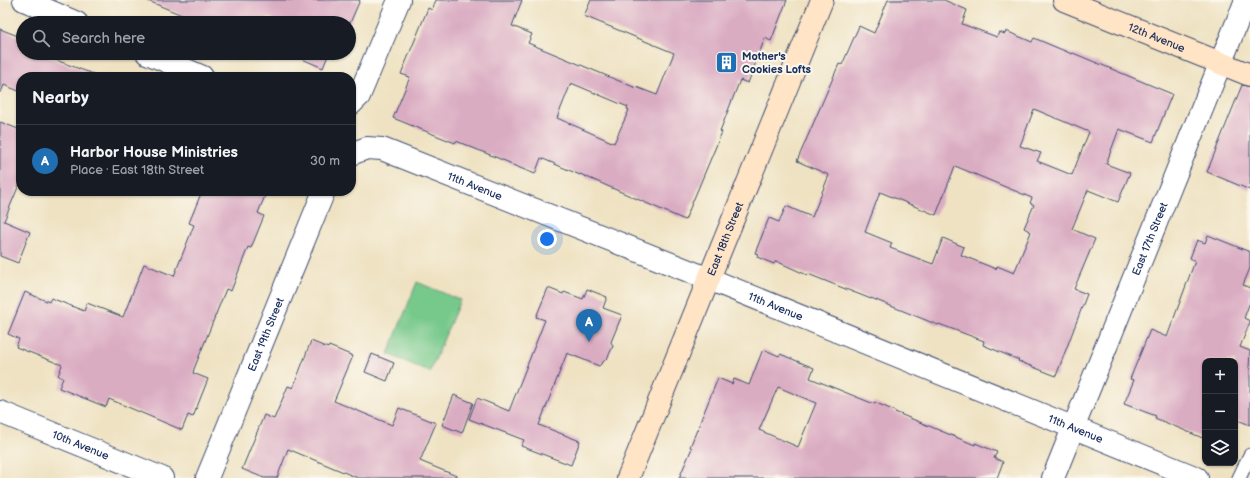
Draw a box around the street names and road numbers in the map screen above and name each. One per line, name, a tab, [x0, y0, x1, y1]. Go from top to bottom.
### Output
street label: 12th Avenue	[1126, 20, 1188, 55]
street label: 11th Avenue	[445, 169, 505, 203]
street label: East 18th Street	[704, 200, 746, 278]
street label: East 17th Street	[1129, 200, 1170, 277]
street label: 11th Avenue	[746, 289, 805, 323]
street label: East 19th Street	[245, 295, 287, 373]
street label: 11th Avenue	[1046, 412, 1105, 446]
street label: 10th Avenue	[50, 427, 111, 462]

